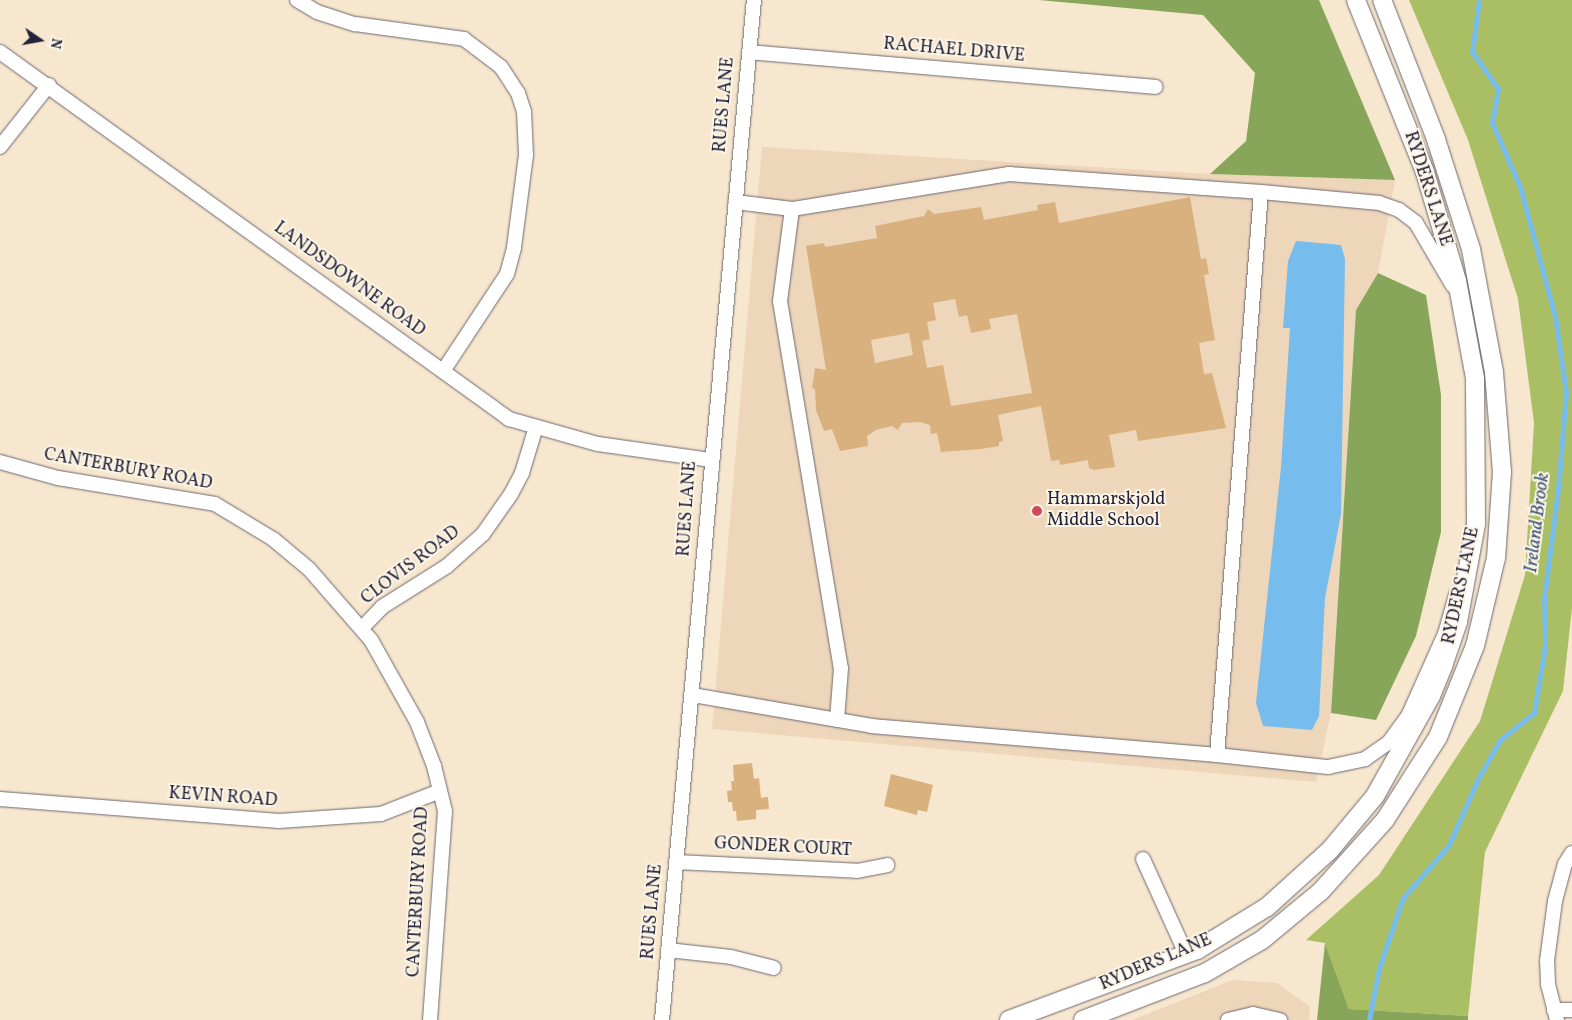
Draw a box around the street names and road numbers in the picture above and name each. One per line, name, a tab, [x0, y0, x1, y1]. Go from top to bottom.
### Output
street label: RACHAEL DRIVE	[882, 34, 1026, 68]
street label: RUES LANE	[710, 56, 740, 154]
street label: RYDERS LANE	[1398, 129, 1456, 249]
street label: LANDSDOWNE ROAD	[269, 218, 429, 342]
street label: CANTERBURY ROAD	[42, 444, 214, 496]
street label: RUES LANE	[674, 460, 702, 558]
street label: CLOVIS ROAD	[357, 522, 465, 610]
street label: RYDERS LANE	[1439, 525, 1485, 647]
street label: KEVIN ROAD	[168, 783, 278, 813]
street label: CANTERBURY ROAD	[404, 806, 434, 978]
street label: GONDER COURT	[714, 834, 852, 862]
street label: RUES LANE	[638, 863, 668, 961]
street label: RYDERS LANE	[1097, 930, 1215, 996]

